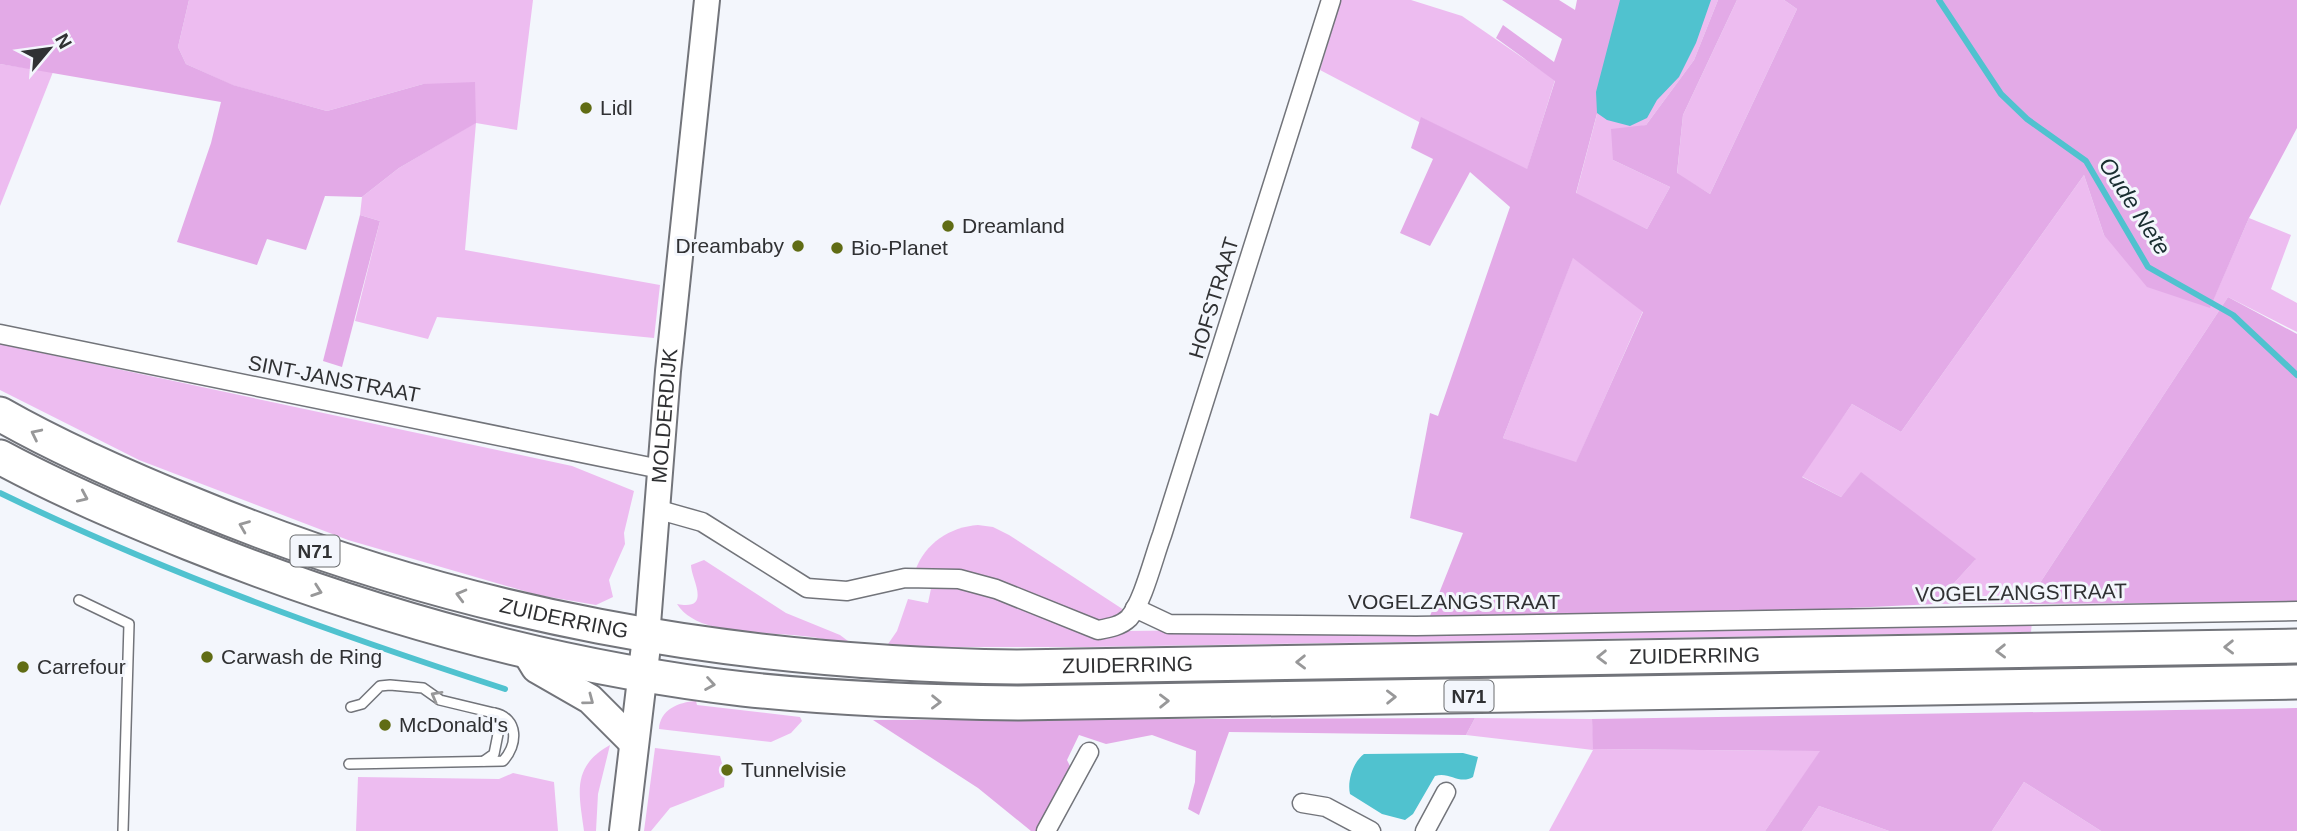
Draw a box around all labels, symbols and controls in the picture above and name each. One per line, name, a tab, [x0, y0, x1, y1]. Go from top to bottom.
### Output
north arrow	[14, 14, 84, 84]
text: N	[51, 30, 76, 52]
place label: Lidl	[600, 96, 633, 119]
marker: Lidl	[578, 100, 594, 116]
water label: Oude Nete	[2094, 152, 2176, 260]
place label: Dreamland	[962, 214, 1065, 237]
marker: Dreamland	[940, 218, 956, 234]
place label: Dreambaby	[675, 234, 784, 257]
street label: HOFSTRAAT	[1184, 234, 1243, 361]
place label: Bio-Planet	[851, 236, 948, 259]
marker: Dreambaby	[790, 238, 806, 254]
marker: Bio-Planet	[829, 240, 845, 256]
street label: MOLDERDIJK	[647, 347, 681, 484]
street label: SINT-JANSTRAAT	[246, 351, 422, 406]
one-way arrow	[31, 428, 43, 442]
one-way arrow	[76, 489, 89, 503]
one-way arrow	[239, 520, 251, 534]
road number: N71	[290, 536, 340, 566]
street label: VOGELZANGSTRAAT	[1915, 579, 2127, 606]
one-way arrow	[311, 583, 323, 597]
one-way arrow	[455, 589, 467, 603]
street label: VOGELZANGSTRAAT	[1348, 590, 1560, 613]
street label: ZUIDERRING	[498, 593, 630, 642]
one-way arrow	[2223, 639, 2234, 655]
street label: ZUIDERRING	[1629, 643, 1760, 668]
one-way arrow	[1996, 643, 2007, 658]
place label: Carwash de Ring	[221, 645, 382, 668]
marker: Carwash de Ring	[199, 649, 215, 665]
one-way arrow	[1597, 649, 1607, 665]
street label: ZUIDERRING	[1062, 652, 1193, 677]
one-way arrow	[1296, 654, 1306, 670]
place label: Carrefour	[37, 655, 126, 678]
marker: Carrefour	[15, 659, 31, 675]
one-way arrow	[704, 676, 716, 691]
road number: N71	[1444, 680, 1494, 712]
one-way arrow	[1387, 689, 1397, 705]
one-way arrow	[431, 690, 444, 704]
one-way arrow	[582, 691, 594, 704]
one-way arrow	[1159, 693, 1170, 709]
one-way arrow	[932, 694, 942, 710]
place label: McDonald's	[399, 713, 508, 736]
marker: McDonald's	[377, 717, 393, 733]
place label: Tunnelvisie	[741, 758, 846, 781]
marker: Tunnelvisie	[719, 762, 735, 778]

